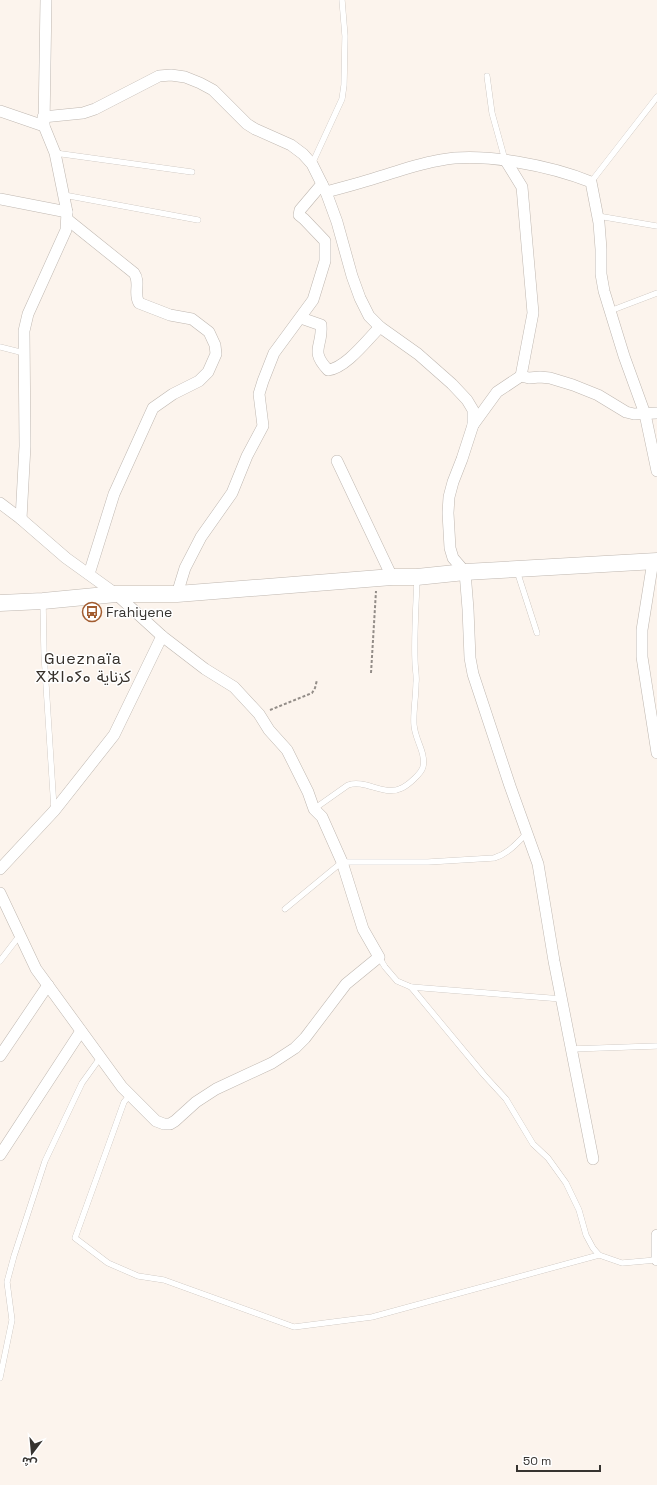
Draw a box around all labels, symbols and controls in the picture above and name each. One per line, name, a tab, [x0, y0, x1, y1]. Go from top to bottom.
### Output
bus stop icon: Frahiyene	[81, 601, 103, 623]
place label: Frahiyene	[106, 603, 172, 621]
district label: Gueznaïa ⴳⵣⵏⴰⵢⴰ كزناية	[35, 648, 131, 687]
north arrow	[12, 1433, 52, 1473]
scale bar	[517, 1447, 600, 1473]
text: 50 m	[523, 1453, 551, 1469]
text: ش	[20, 1454, 38, 1471]

